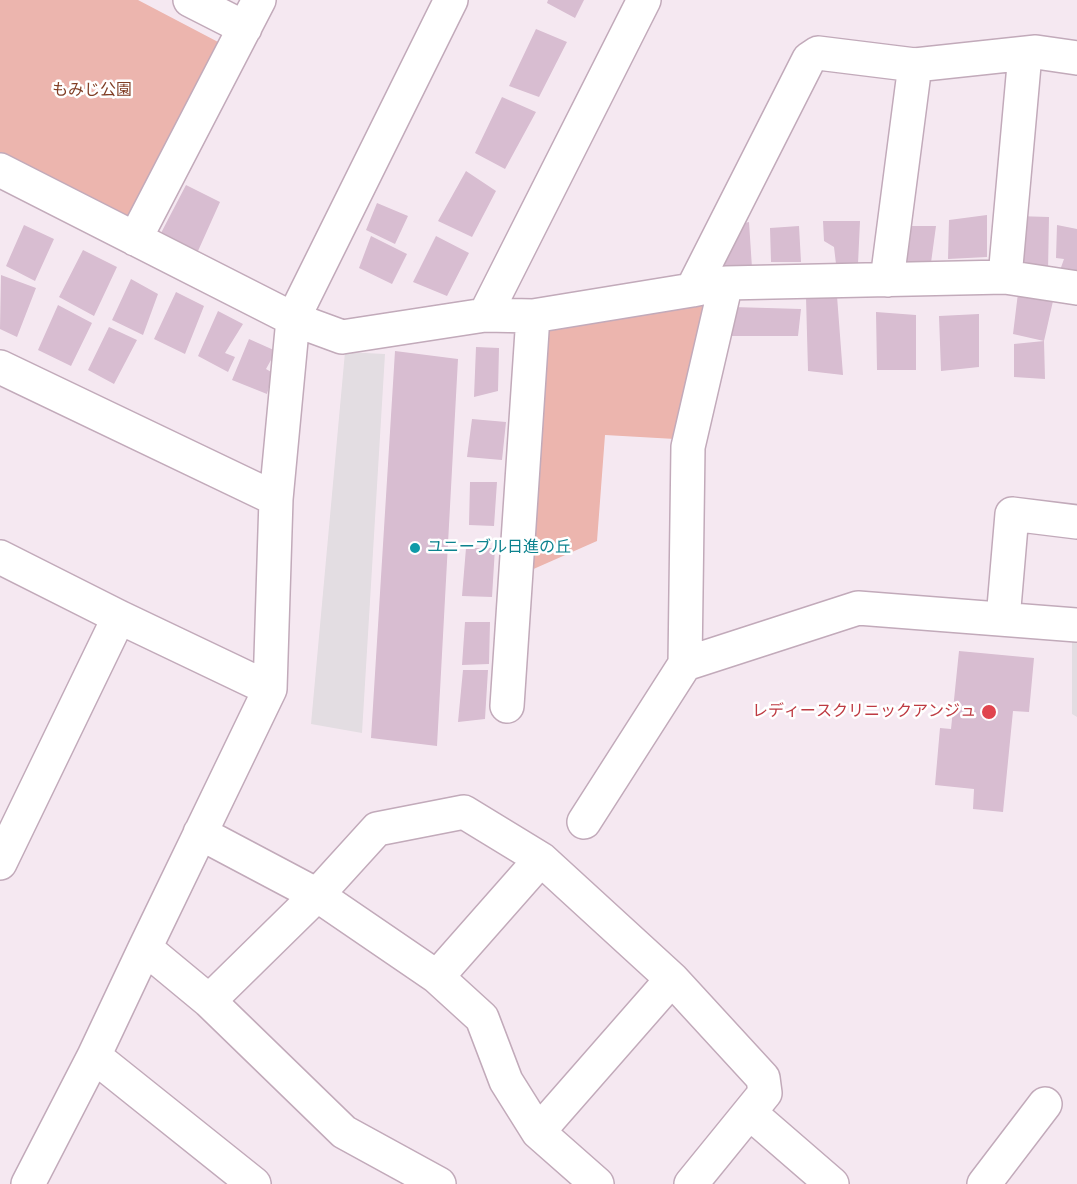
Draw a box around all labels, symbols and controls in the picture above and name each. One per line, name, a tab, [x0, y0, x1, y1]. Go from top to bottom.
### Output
park label: もみじ公園	[52, 81, 132, 101]
place label: ユニーブル日進の丘	[427, 538, 571, 558]
marker: ユニーブル日進の丘	[408, 541, 422, 555]
place label: レディースクリニックアンジュ	[752, 702, 976, 722]
marker: レディースクリニックアンジュ	[980, 703, 998, 721]

